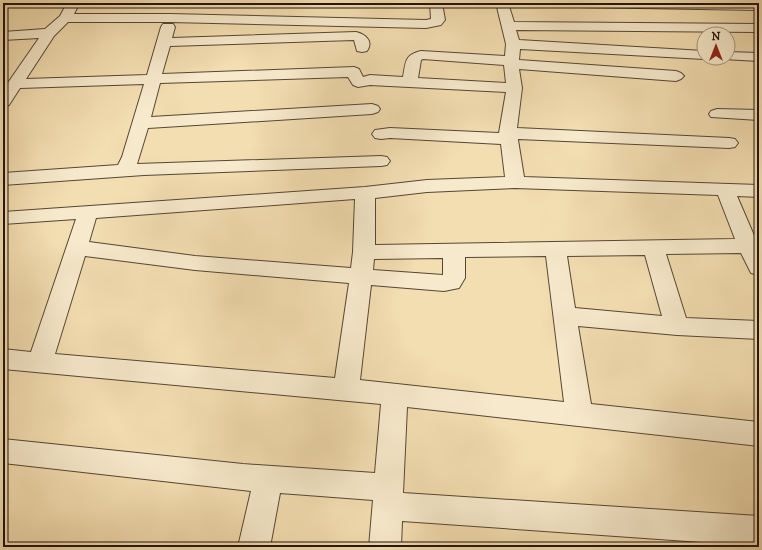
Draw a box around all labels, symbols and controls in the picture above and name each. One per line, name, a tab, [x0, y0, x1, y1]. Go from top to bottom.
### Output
north arrow	[696, 26, 736, 66]
text: N	[711, 30, 721, 44]

